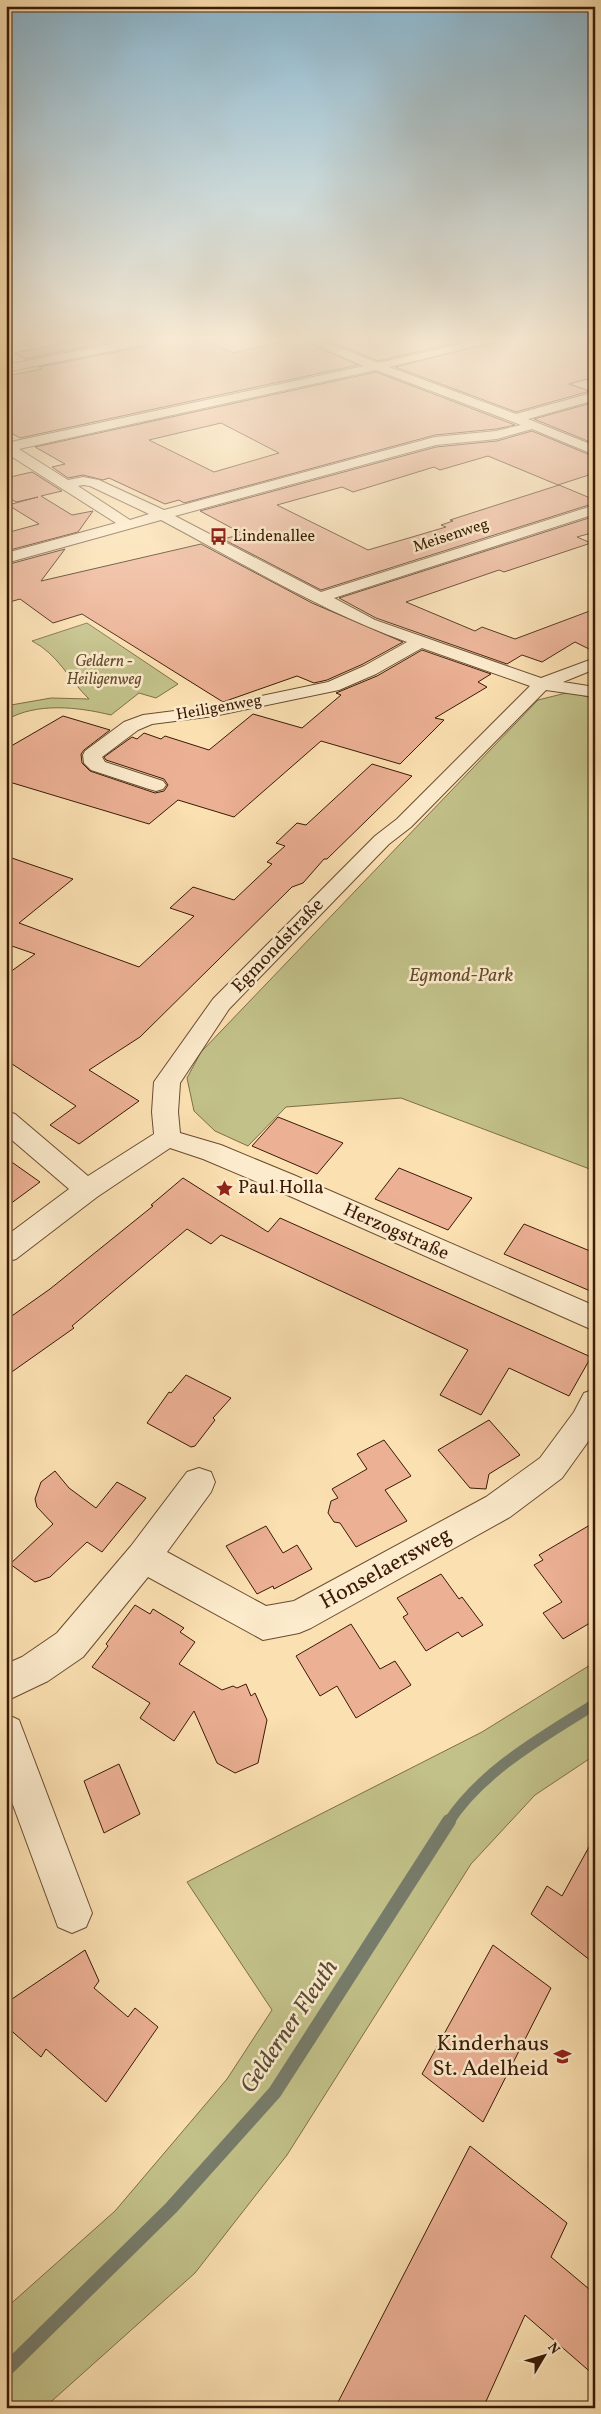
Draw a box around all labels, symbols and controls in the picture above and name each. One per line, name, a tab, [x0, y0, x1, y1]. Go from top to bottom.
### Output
street label: Meisenweg	[410, 513, 492, 559]
place label: Lindenallee	[233, 526, 315, 548]
bus stop icon: Lindenallee	[209, 527, 229, 547]
park label: Geldern - Heiligenweg	[66, 651, 142, 691]
street label: Heiligenweg	[174, 690, 264, 726]
street label: Egmondstraße	[226, 893, 330, 999]
park label: Egmond-Park	[409, 963, 513, 989]
place label: Paul Holla	[238, 1175, 324, 1201]
place icon: Paul Holla	[214, 1178, 234, 1198]
street label: Herzogstraße	[339, 1197, 453, 1267]
street label: Honselaersweg	[315, 1520, 457, 1618]
water label: Gelderner Fleuth	[233, 1953, 347, 2101]
place label: Kinderhaus St. Adelheid	[433, 2029, 549, 2085]
school or university icon: Kinderhaus St. Adelheid	[553, 2047, 573, 2067]
north arrow	[518, 2332, 568, 2382]
text: N	[542, 2339, 564, 2359]

